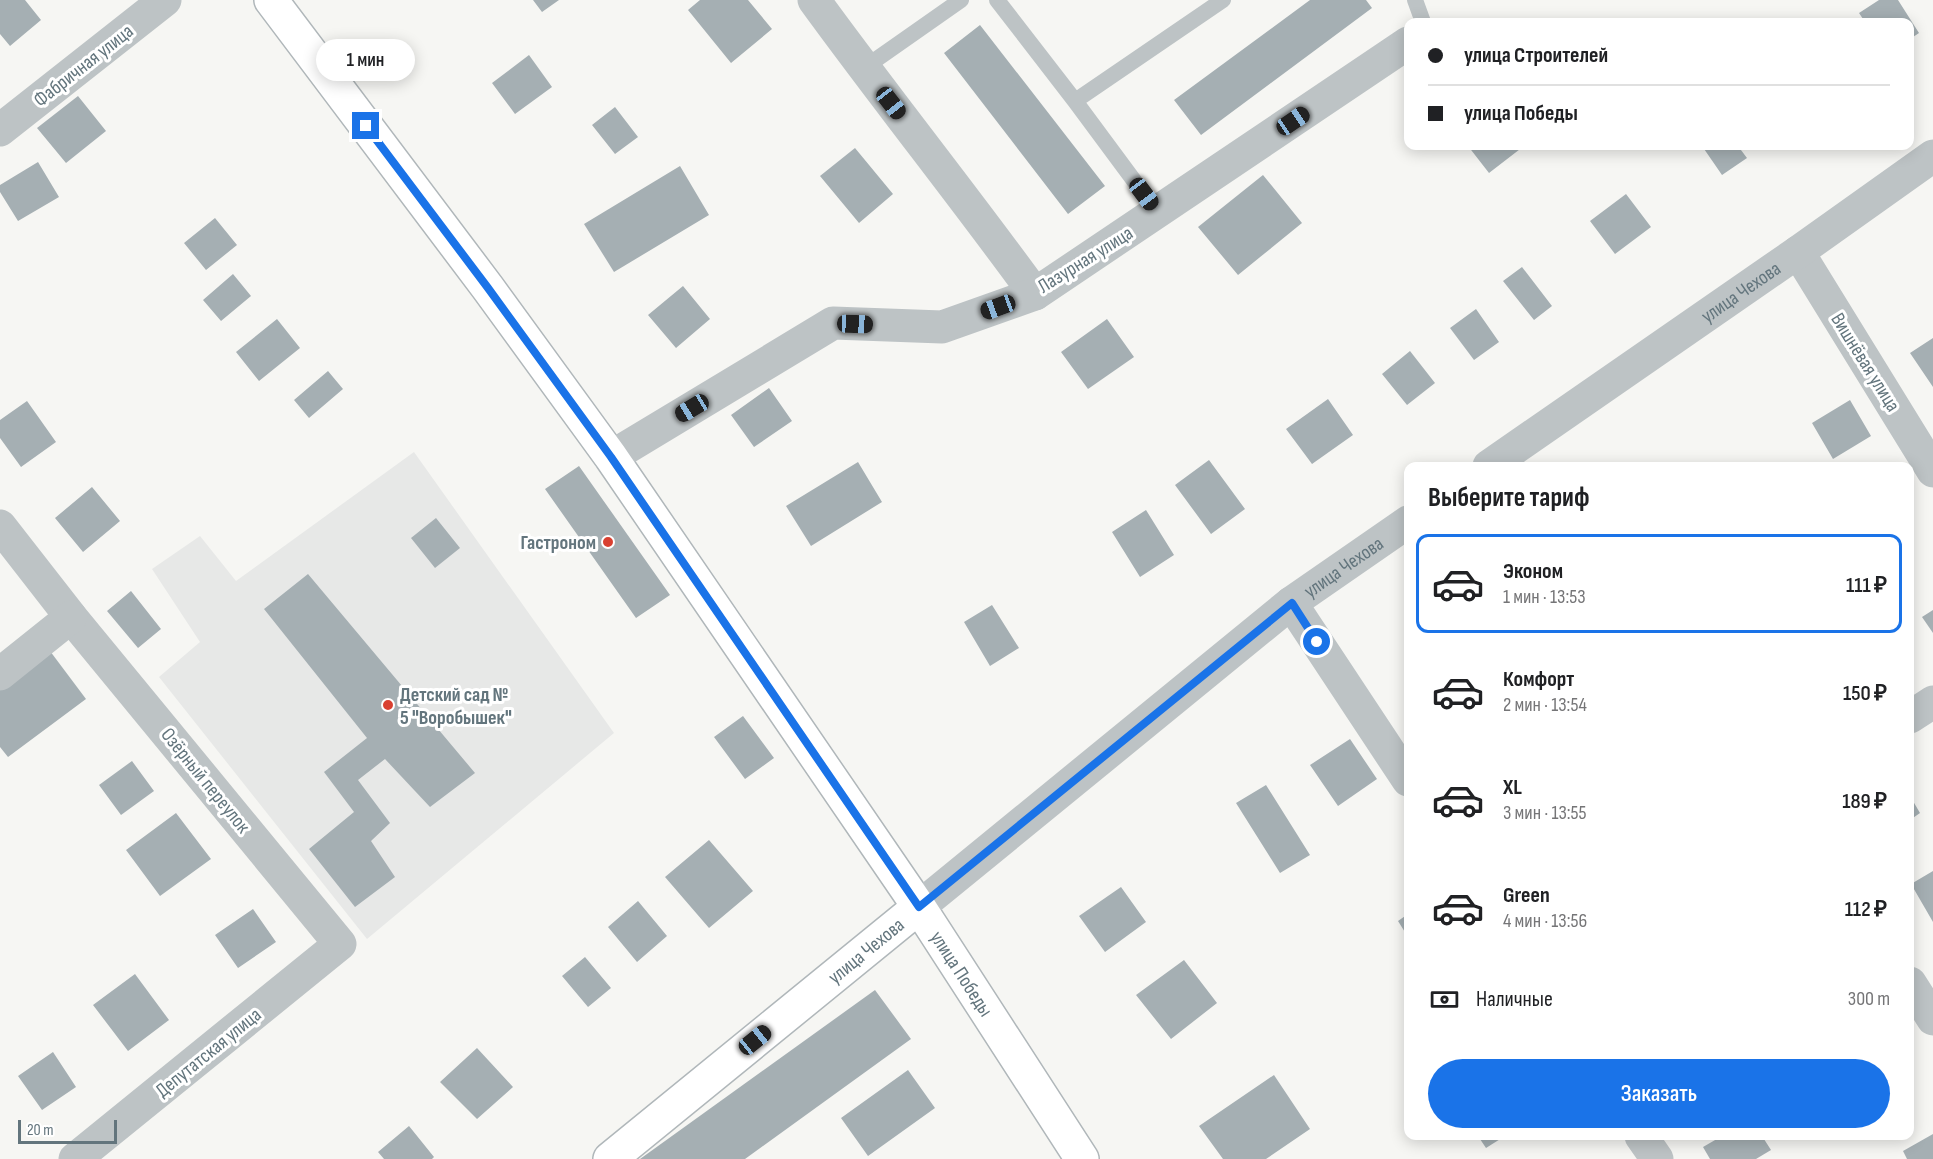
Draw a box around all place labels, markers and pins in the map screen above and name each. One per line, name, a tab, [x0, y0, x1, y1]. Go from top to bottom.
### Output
place label: Гастроном	[521, 531, 596, 555]
marker: Гастроном	[601, 535, 615, 549]
place label: Детский сад № 5 "Воробышек"	[400, 683, 512, 730]
marker: Детский сад № 5 "Воробышек"	[381, 698, 395, 712]

